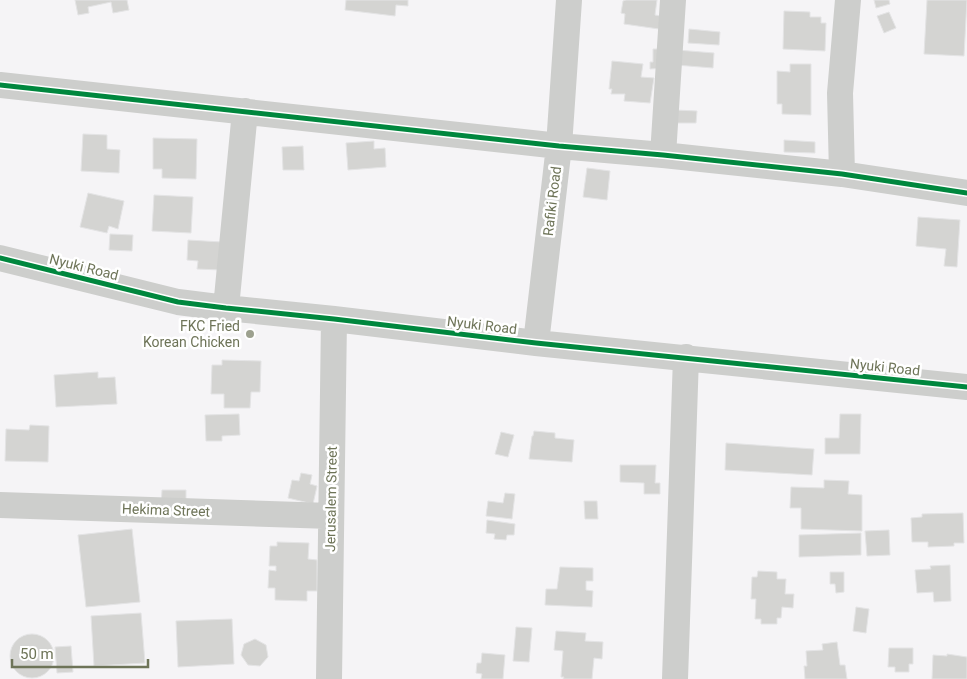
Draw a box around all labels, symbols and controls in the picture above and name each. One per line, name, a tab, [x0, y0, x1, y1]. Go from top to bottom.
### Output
street label: Rafiki Road	[540, 165, 564, 237]
street label: Nyuki Road	[48, 251, 120, 283]
street label: Nyuki Road	[446, 313, 518, 337]
place label: FKC Fried Korean Chicken	[143, 318, 240, 350]
marker: FKC Fried Korean Chicken	[244, 328, 256, 340]
street label: Nyuki Road	[849, 355, 921, 379]
street label: Jerusalem Street	[322, 445, 340, 552]
street label: Hekima Street	[122, 500, 211, 520]
scale bar	[12, 636, 149, 668]
text: 50 m	[20, 645, 54, 663]

